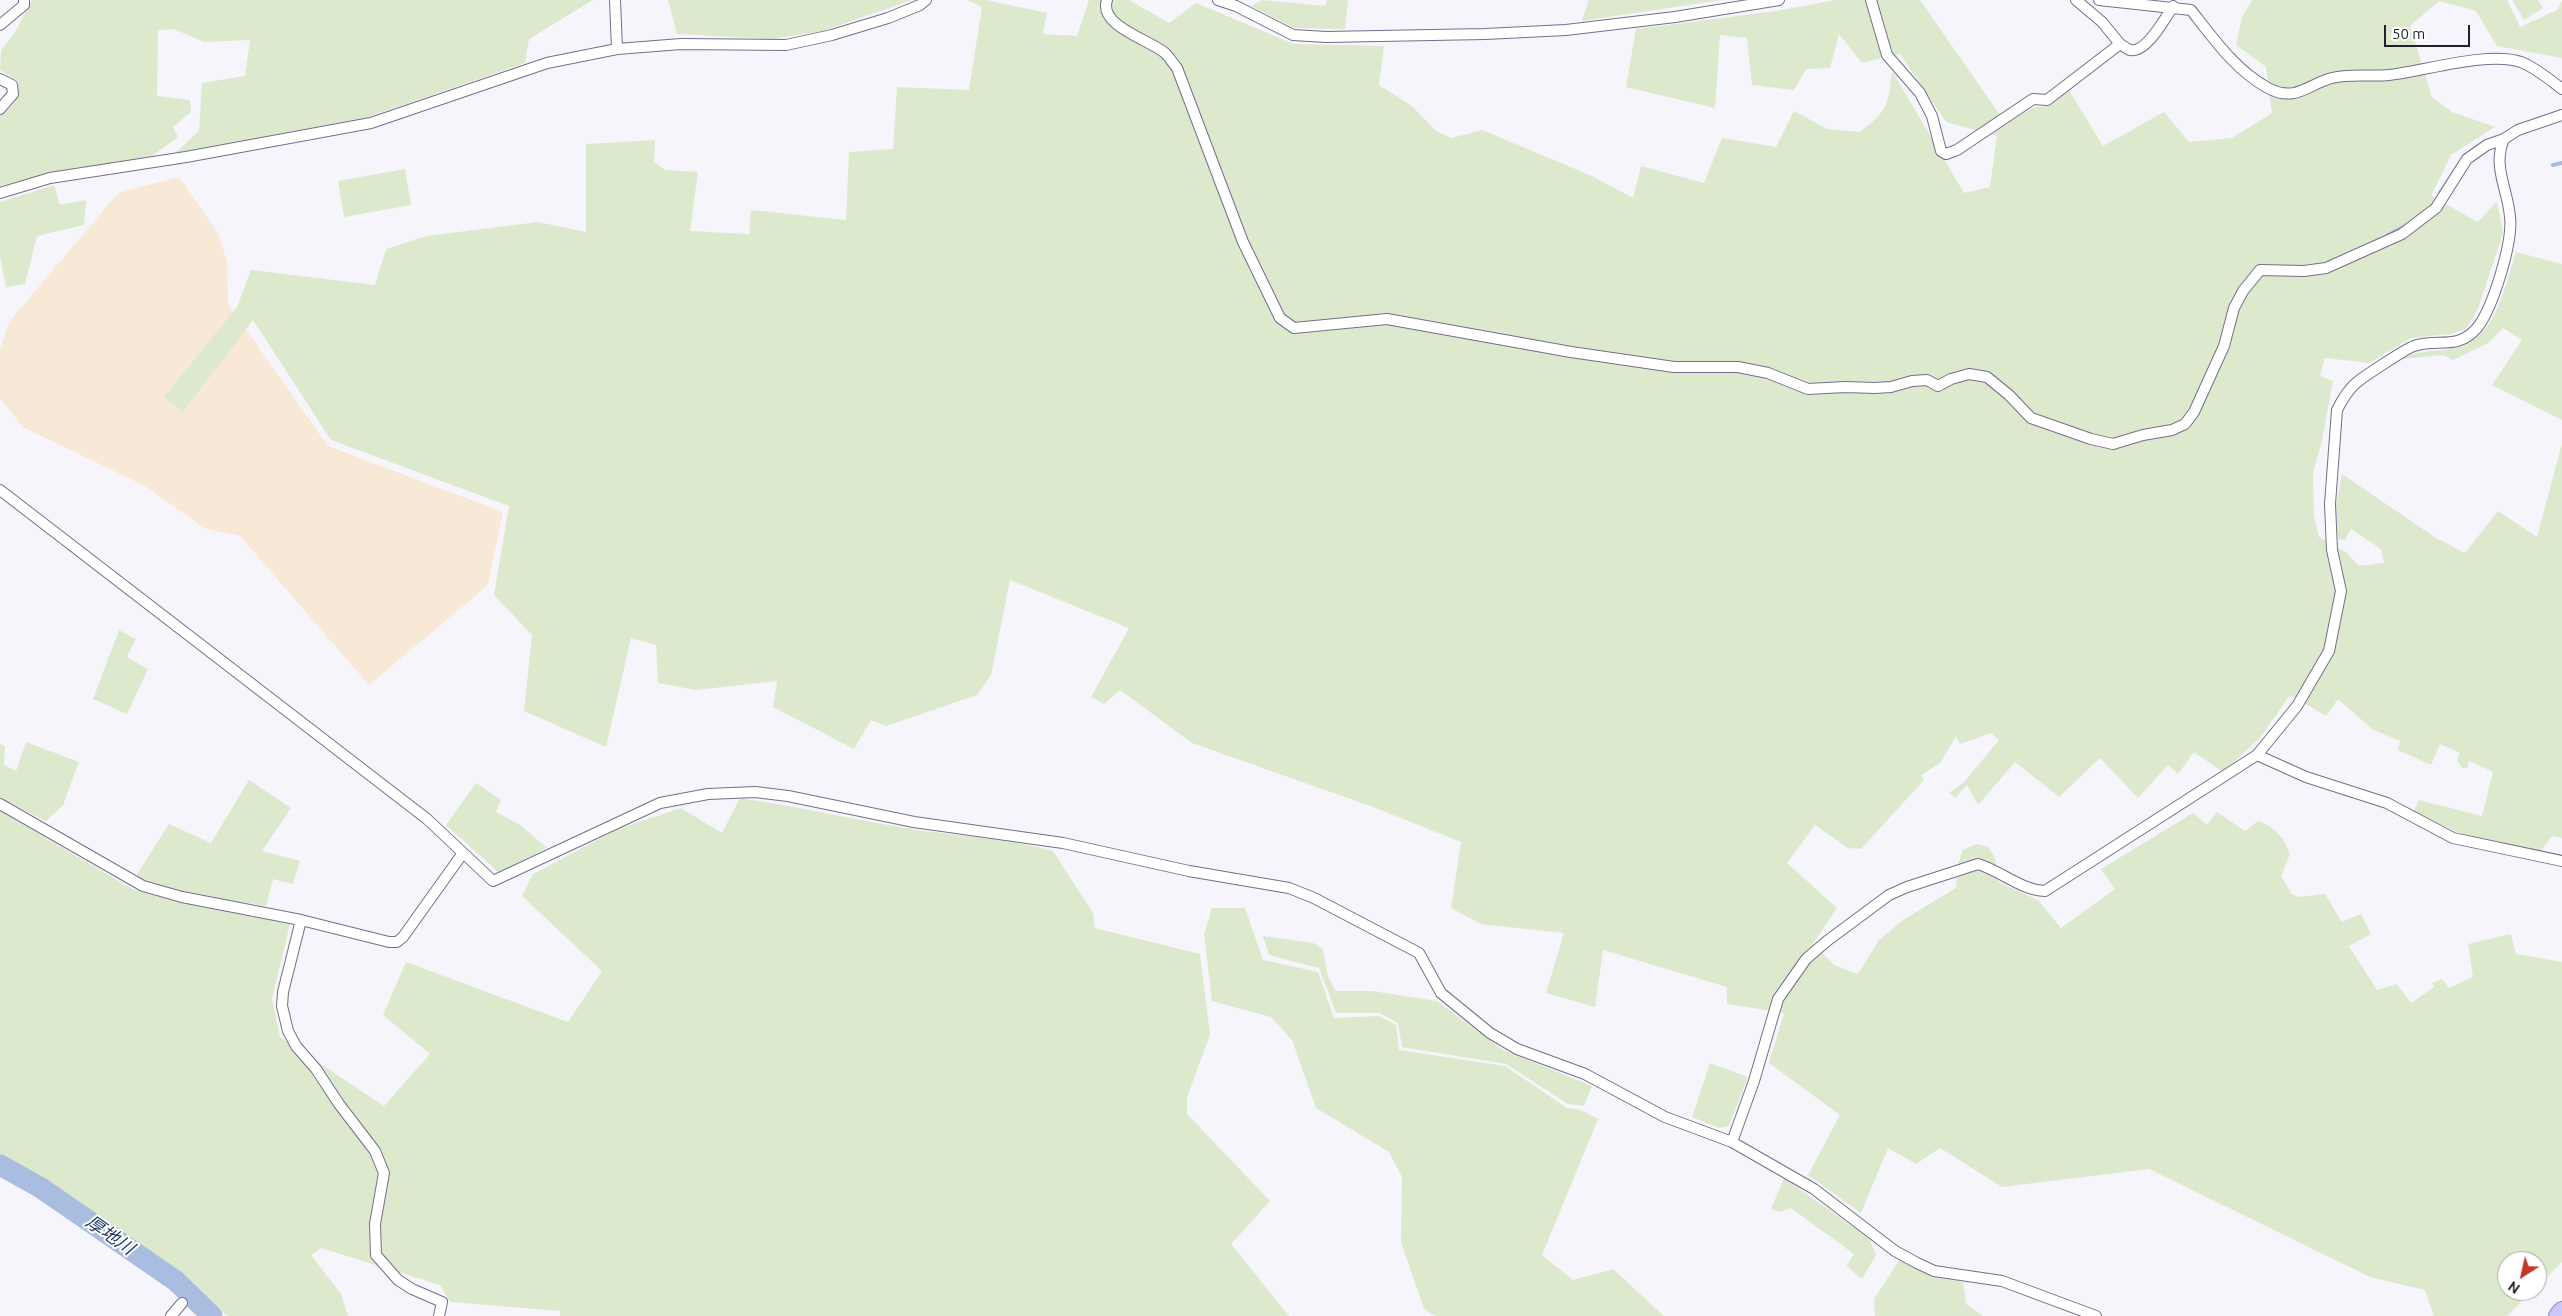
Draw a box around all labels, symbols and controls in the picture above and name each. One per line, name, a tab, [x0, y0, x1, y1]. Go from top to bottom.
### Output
scale bar	[2387, 15, 2473, 47]
text: 50 m	[2392, 25, 2425, 42]
water label: 厚地川	[82, 1211, 138, 1259]
north arrow	[2497, 1251, 2547, 1301]
text: N	[2505, 1278, 2523, 1297]

